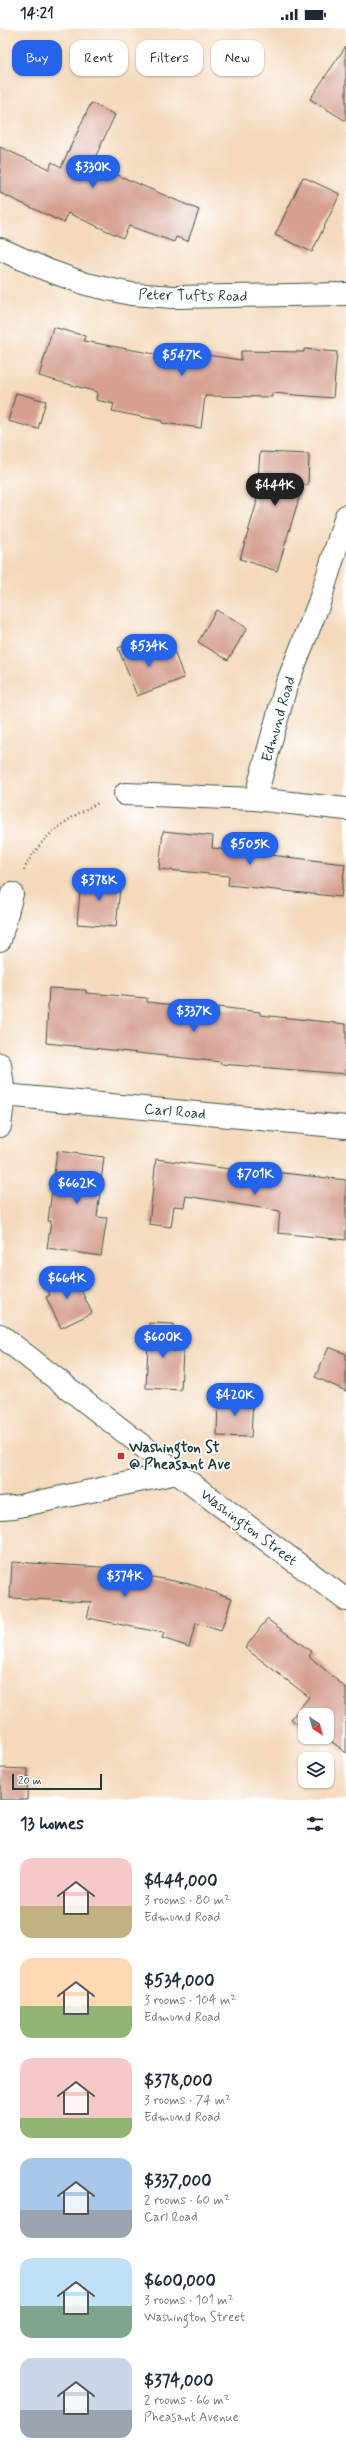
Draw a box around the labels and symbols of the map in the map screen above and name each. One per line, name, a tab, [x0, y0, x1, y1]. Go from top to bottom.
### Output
pin: $330K	[65, 155, 121, 189]
street label: Peter Tufts Road	[138, 285, 248, 307]
pin: $547K	[154, 343, 210, 377]
pin: $444K	[247, 473, 303, 507]
pin: $534K	[121, 634, 177, 668]
street label: Edmund Road	[257, 674, 301, 764]
pin: $505K	[222, 832, 278, 866]
pin: $378K	[71, 868, 127, 902]
pin: $337K	[166, 999, 222, 1033]
street label: Carl Road	[143, 1099, 207, 1125]
pin: $701K	[227, 1162, 283, 1196]
pin: $662K	[49, 1171, 105, 1205]
pin: $664K	[39, 1266, 95, 1300]
pin: $600K	[135, 1325, 191, 1359]
pin: $420K	[207, 1383, 263, 1417]
place label: Washington St @ Pheasant Ave	[128, 1438, 231, 1475]
marker: Washington St @ Pheasant Ave	[116, 1451, 126, 1461]
street label: Washington Street	[195, 1485, 301, 1572]
pin: $374K	[97, 1564, 153, 1598]
north arrow	[298, 1708, 334, 1744]
scale bar	[12, 1772, 102, 1791]

